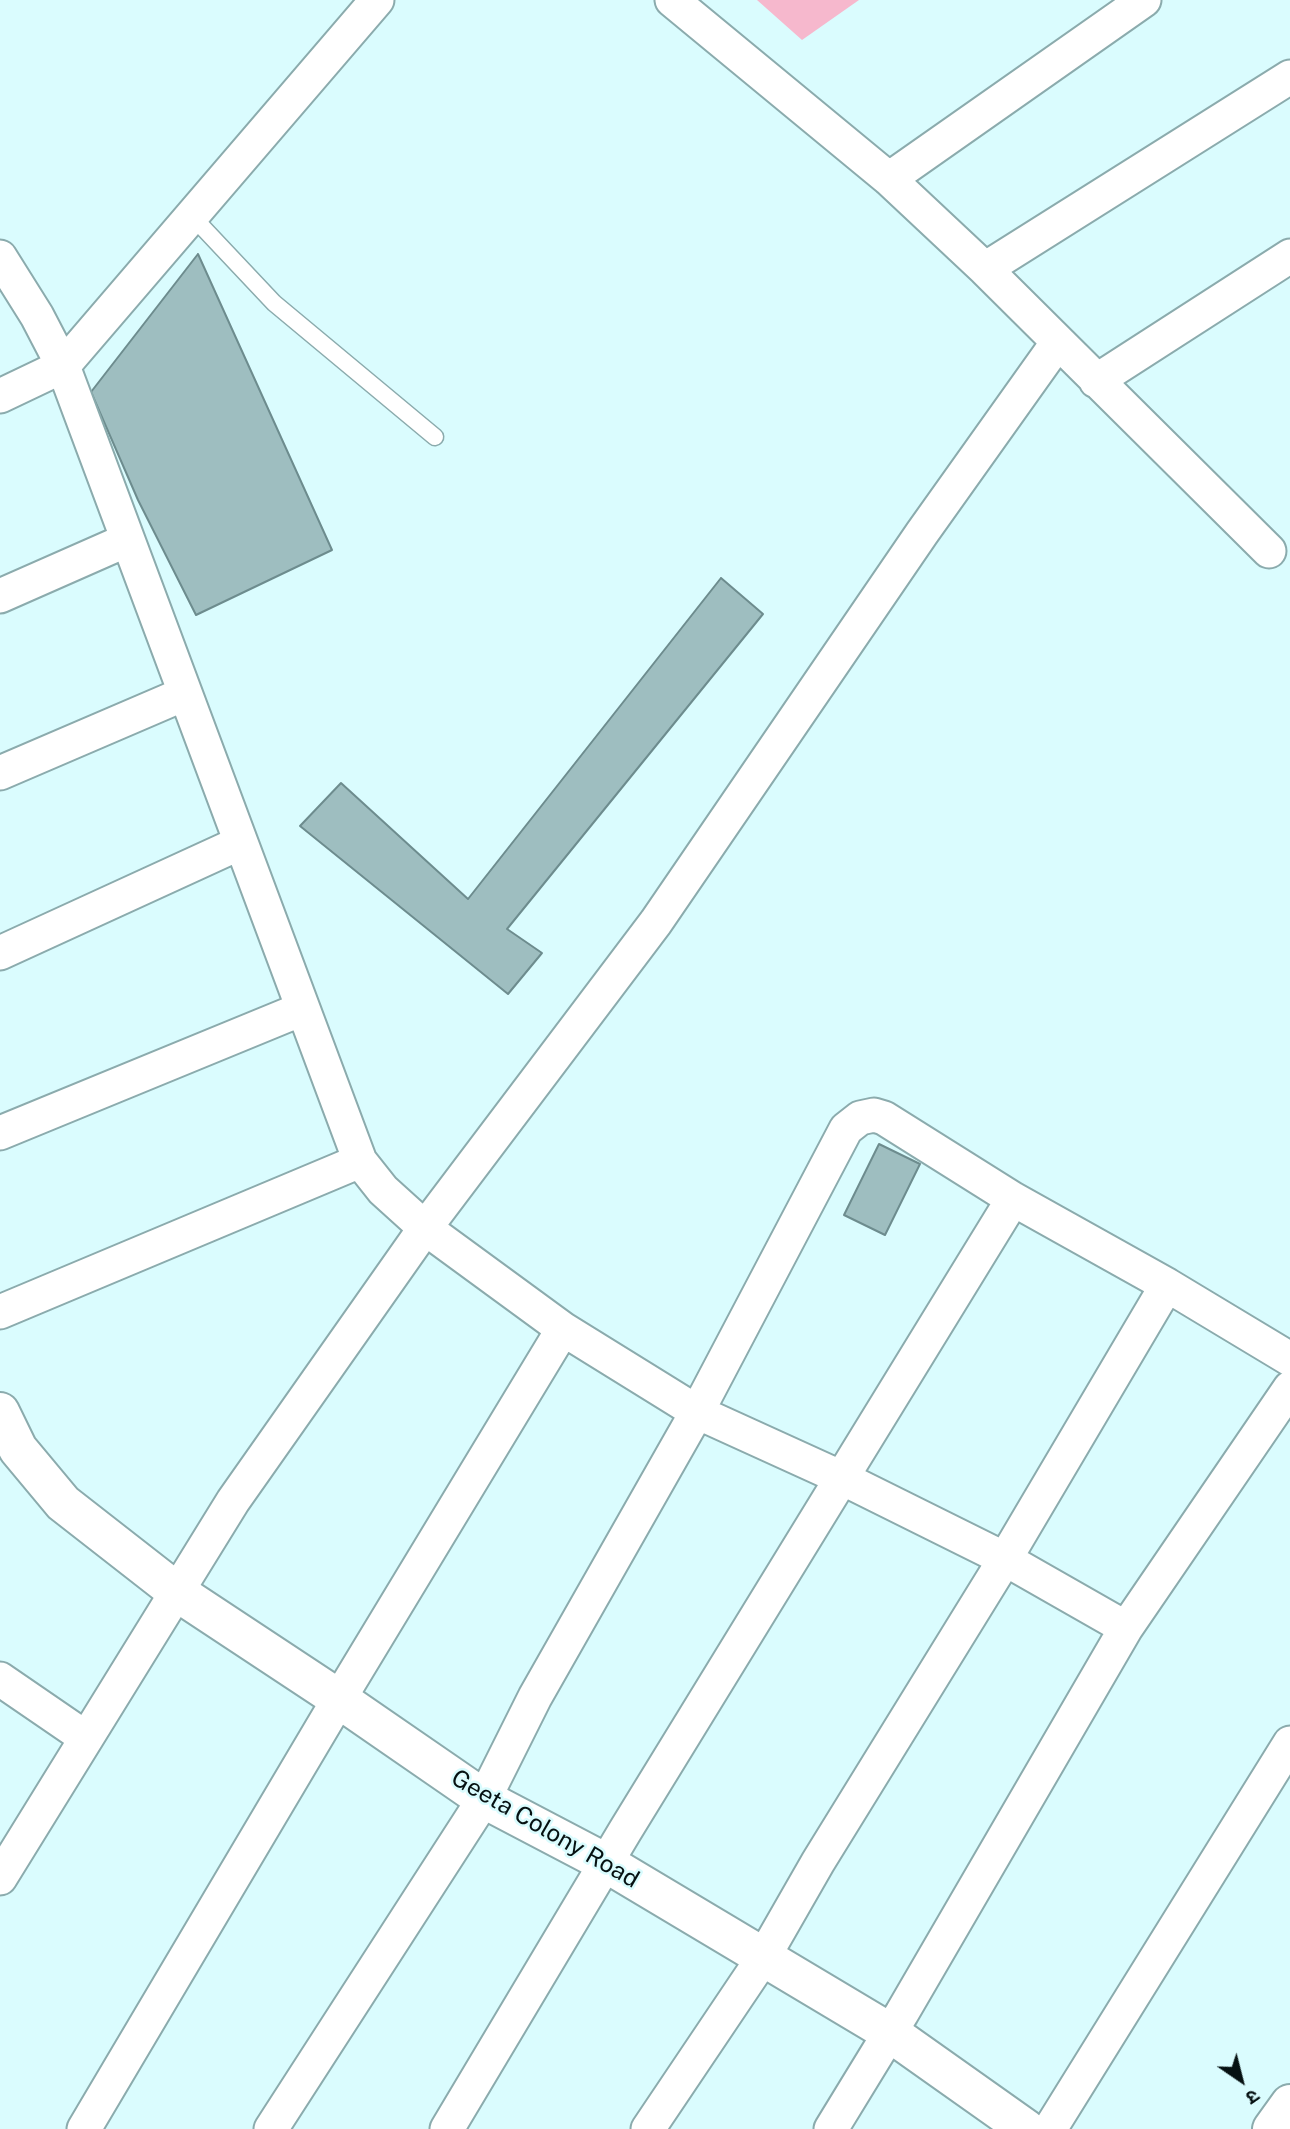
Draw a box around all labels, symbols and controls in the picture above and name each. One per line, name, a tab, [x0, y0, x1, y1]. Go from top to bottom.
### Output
street label: Geeta Colony Road	[446, 1764, 644, 1894]
north arrow	[1206, 2045, 1276, 2115]
text: उ	[1242, 2085, 1264, 2109]

